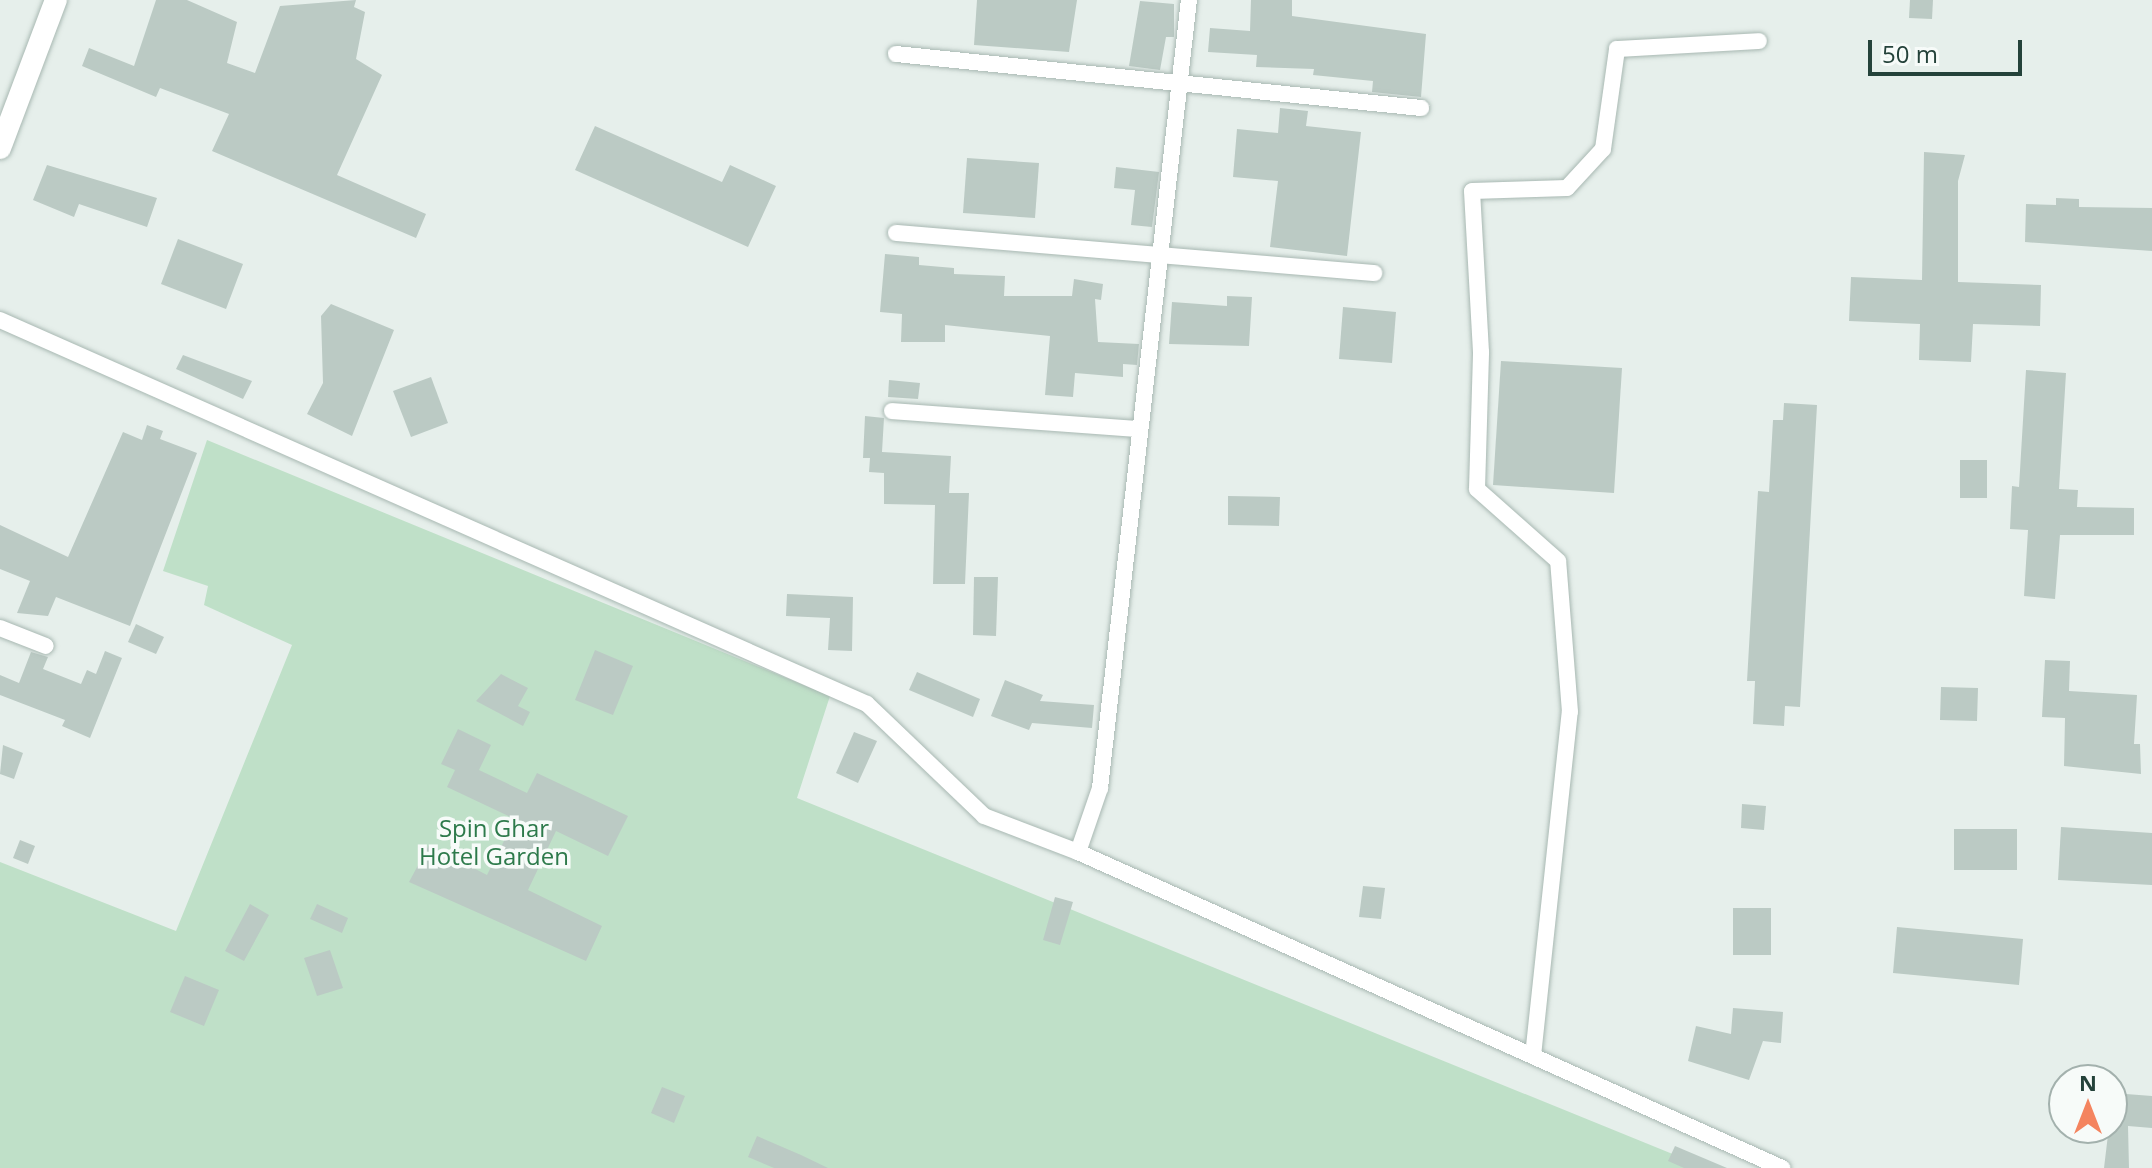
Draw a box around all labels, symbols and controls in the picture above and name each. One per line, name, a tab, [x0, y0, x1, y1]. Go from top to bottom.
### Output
scale bar	[1872, 24, 2026, 74]
text: 50 m	[1882, 37, 1938, 70]
park label: Spin Ghar Hotel Garden	[419, 814, 569, 870]
north arrow	[2048, 1064, 2128, 1144]
text: N	[2079, 1067, 2097, 1097]

